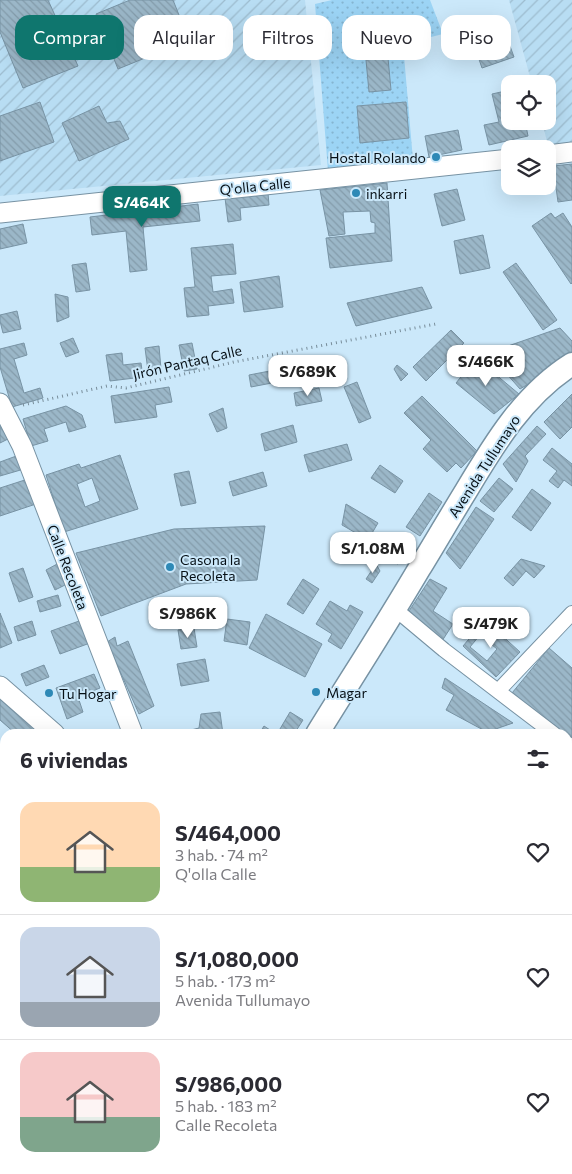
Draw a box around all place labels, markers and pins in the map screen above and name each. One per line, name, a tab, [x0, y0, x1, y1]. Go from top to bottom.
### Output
place label: Hostal Rolando	[329, 149, 426, 166]
marker: Hostal Rolando	[430, 151, 442, 163]
place label: inkarri	[366, 185, 407, 202]
pin: S/464K	[101, 186, 183, 228]
marker: inkarri	[350, 187, 362, 199]
pin: S/466K	[445, 344, 527, 387]
pin: S/689K	[267, 354, 349, 397]
pin: S/1.08M	[327, 532, 419, 574]
place label: Casona la Recoleta	[180, 551, 241, 584]
marker: Casona la Recoleta	[164, 561, 176, 573]
pin: S/986K	[147, 596, 229, 639]
pin: S/479K	[450, 606, 532, 649]
place label: Magar	[326, 684, 367, 701]
place label: Tu Hogar	[59, 685, 117, 702]
marker: Magar	[310, 686, 322, 698]
marker: Tu Hogar	[43, 687, 55, 699]

